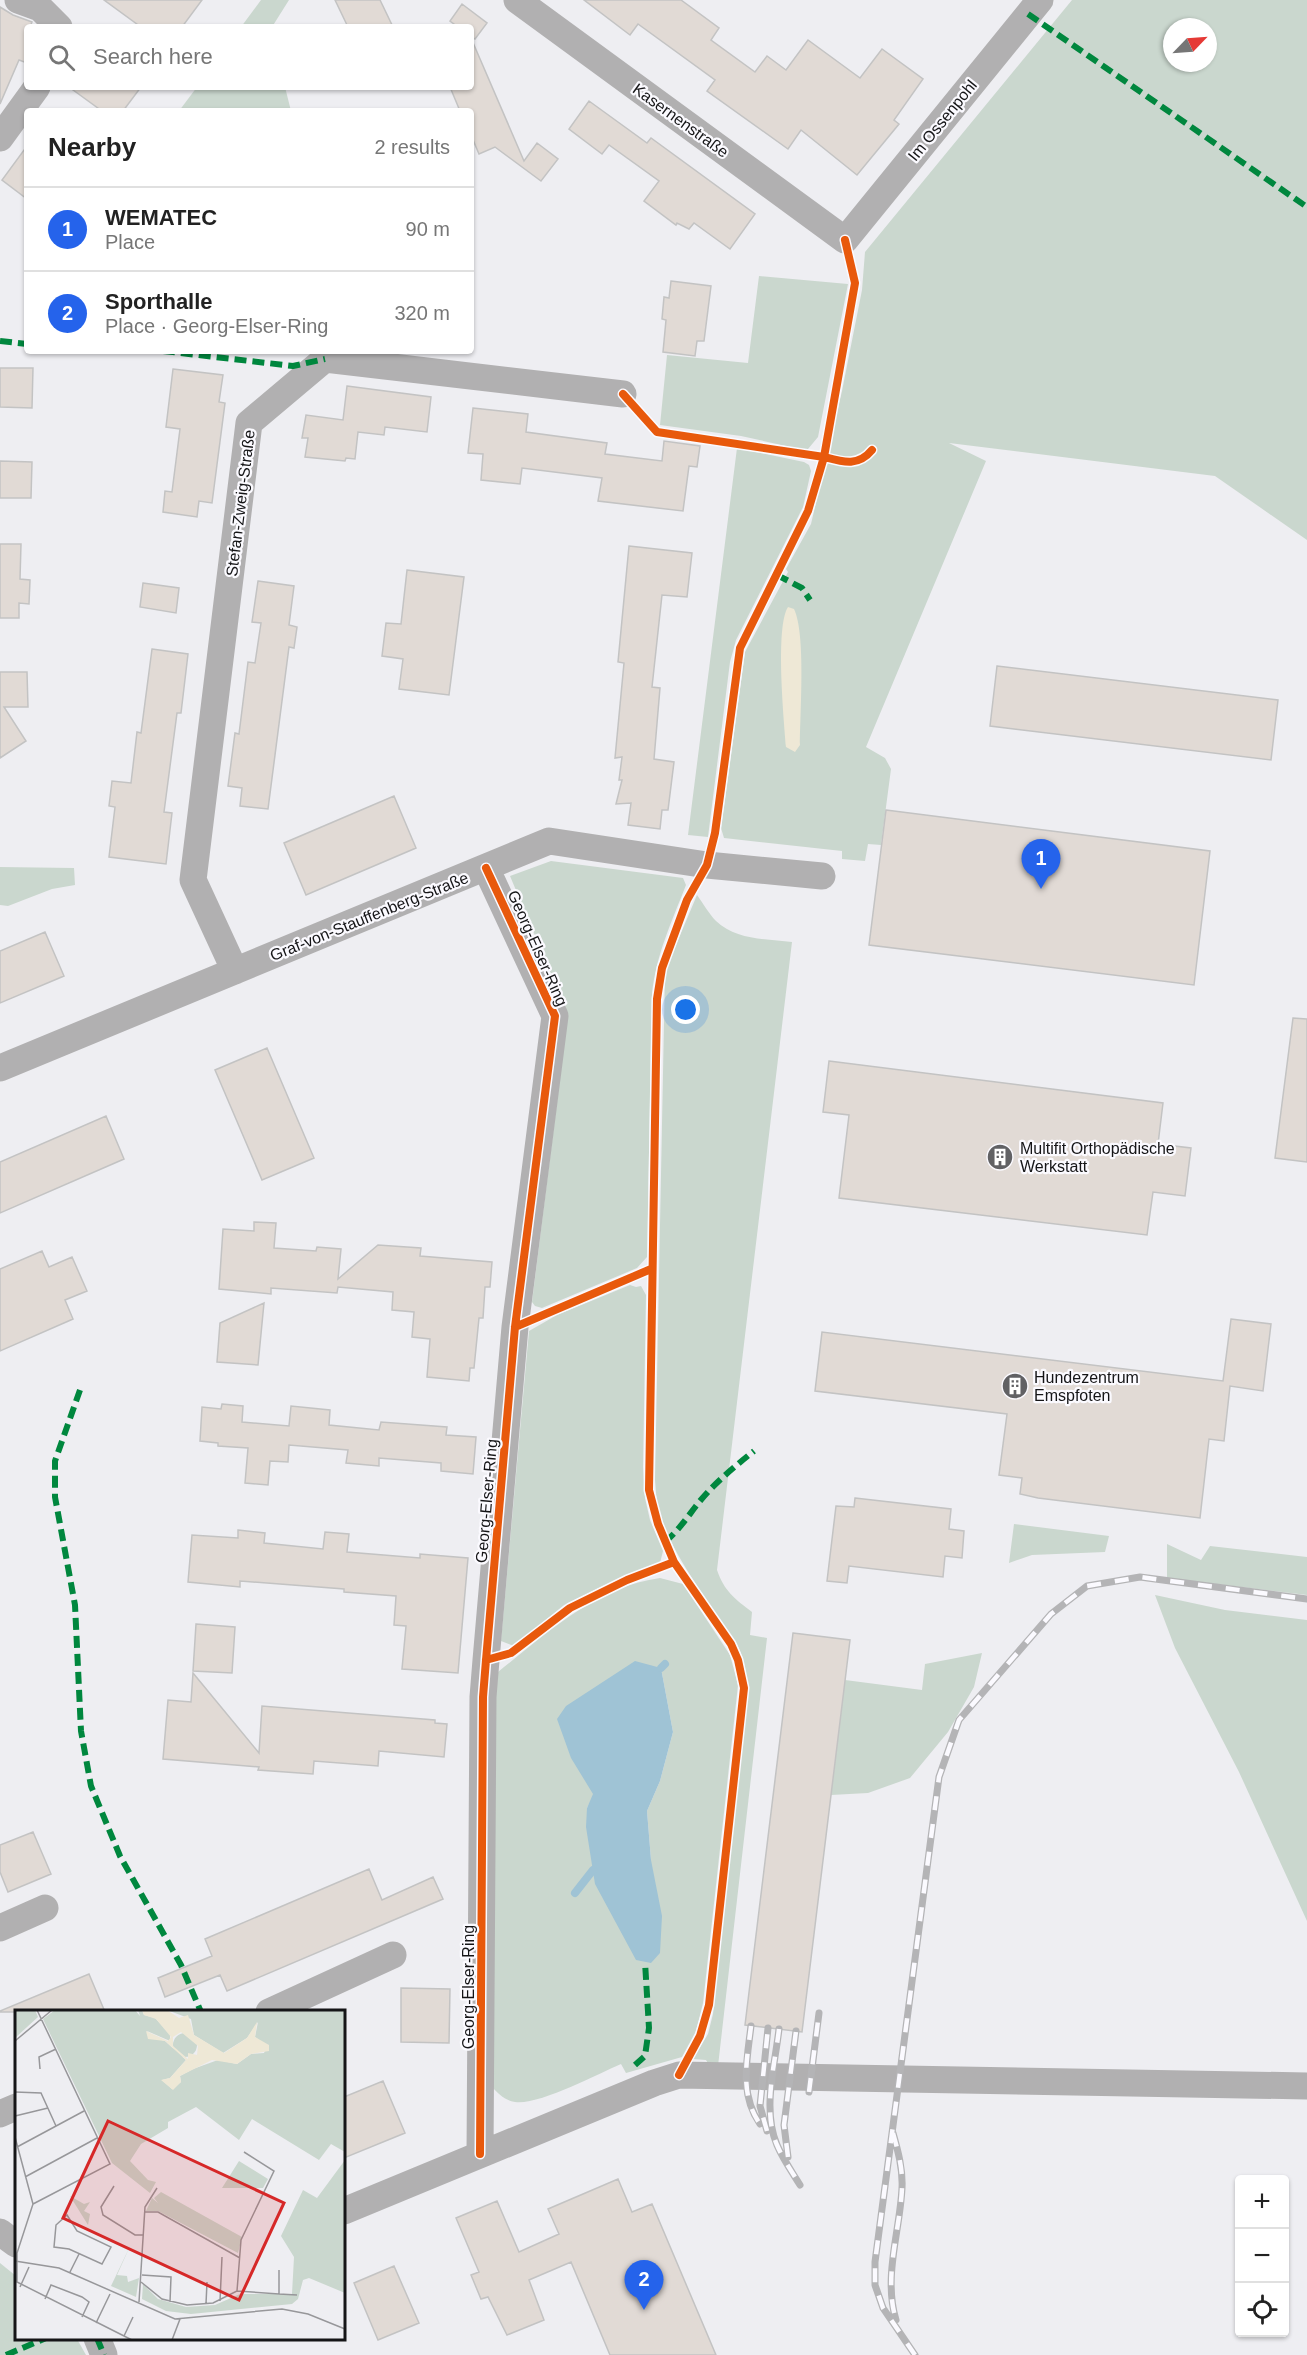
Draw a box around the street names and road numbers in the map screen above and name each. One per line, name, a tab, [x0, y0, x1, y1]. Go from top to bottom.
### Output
street label: Im Ossenpohl	[905, 77, 980, 164]
street label: Kasernenstraße	[630, 80, 732, 161]
street label: Stefan-Zweig-Straße	[223, 429, 258, 577]
street label: Graf-von-Stauffenberg-Straße	[268, 869, 471, 964]
street label: Georg-Elser-Ring	[504, 888, 571, 1009]
street label: Georg-Elser-Ring	[473, 1438, 500, 1564]
street label: Georg-Elser-Ring	[460, 1925, 477, 2049]

